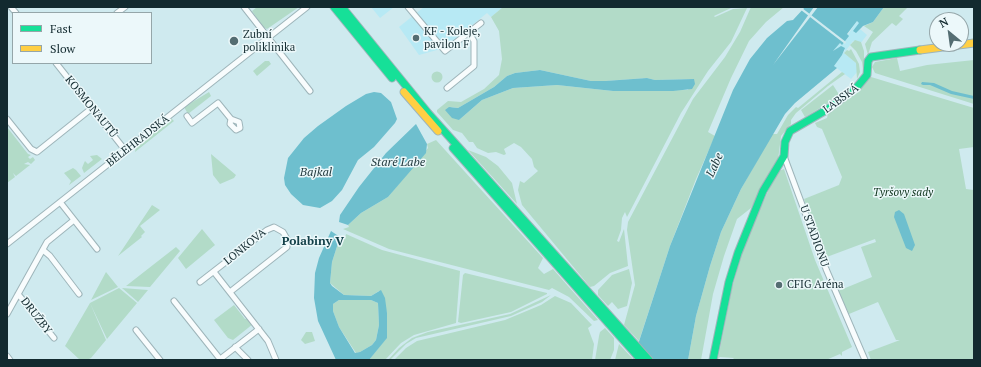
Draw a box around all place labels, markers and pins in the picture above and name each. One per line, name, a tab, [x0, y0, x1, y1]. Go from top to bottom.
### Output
place label: KF - Koleje, pavilon F	[424, 25, 480, 51]
place label: Zubní poliklinika	[243, 28, 295, 54]
marker: KF - Koleje, pavilon F	[411, 33, 421, 43]
marker: Zubní poliklinika	[228, 35, 240, 47]
place label: CFIG Aréna	[787, 278, 844, 292]
marker: CFIG Aréna	[774, 280, 784, 290]

